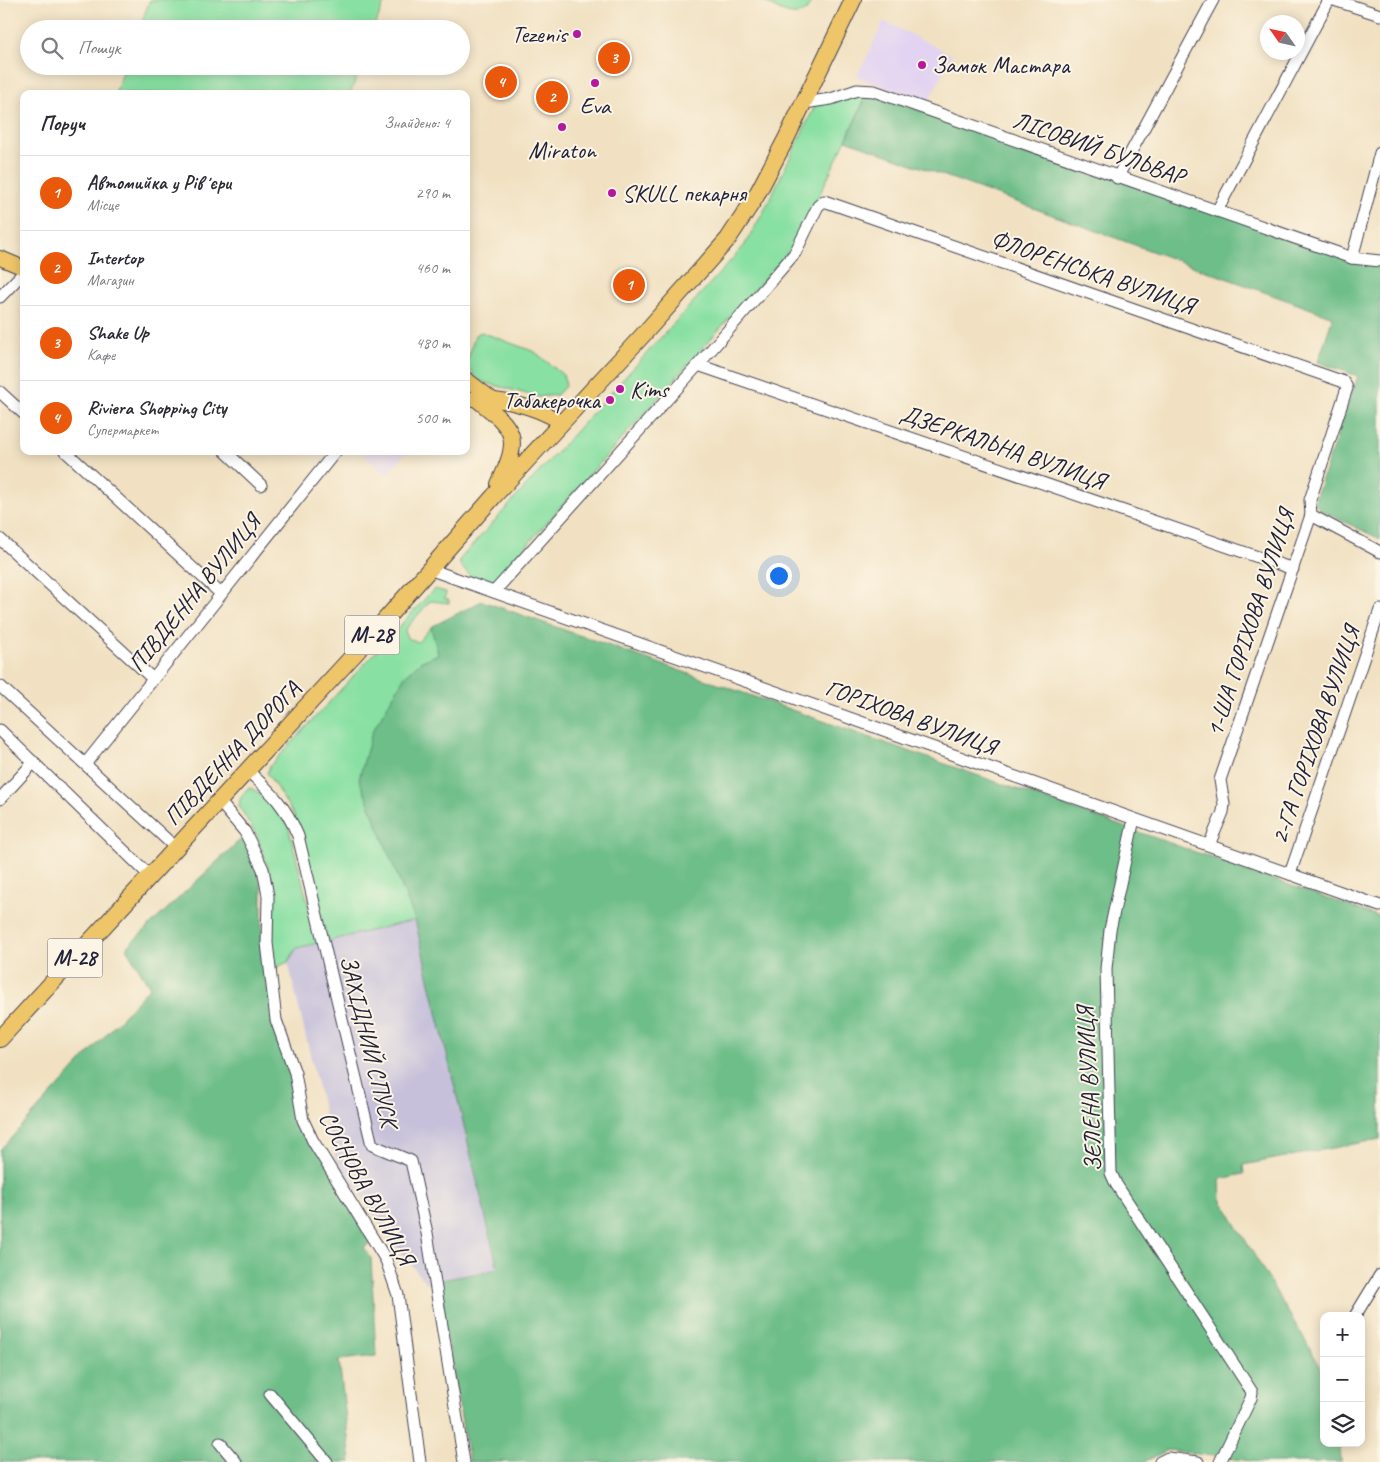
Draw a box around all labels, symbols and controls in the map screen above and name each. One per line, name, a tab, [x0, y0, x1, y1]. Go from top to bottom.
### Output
north arrow	[1260, 15, 1305, 60]
place label: Tezenis	[512, 19, 569, 49]
search box	[20, 20, 470, 75]
marker: Tezenis	[571, 28, 583, 40]
icon: search	[38, 34, 66, 62]
text: Пошук	[78, 36, 120, 60]
pin: 3	[598, 39, 630, 77]
place label: Замок Мастара	[932, 50, 1071, 80]
marker: Замок Мастара	[916, 59, 928, 71]
pin: 4	[485, 63, 517, 101]
marker: Eva	[589, 77, 601, 89]
pin: 2	[536, 78, 568, 116]
place label: Eva	[580, 91, 612, 121]
street label: ЛІСОВИЙ БУЛЬВАР	[1009, 105, 1191, 192]
text: Поруч	[40, 110, 85, 136]
text: Знайдено: 4	[384, 113, 450, 133]
marker: Miraton	[556, 121, 568, 133]
place label: Miraton	[528, 135, 597, 165]
text: Автомийка у Рівʼєри	[87, 171, 231, 195]
place label: SKULL пекарня	[622, 178, 748, 208]
text: 1	[52, 183, 60, 203]
text: 290 m	[416, 183, 450, 203]
marker: SKULL пекарня	[606, 187, 618, 199]
text: Місце	[87, 195, 119, 215]
street label: ФЛОРЕНСЬКА ВУЛИЦЯ	[987, 223, 1202, 322]
text: Intertop	[87, 246, 143, 270]
text: 2	[52, 258, 60, 278]
text: 460 m	[416, 258, 450, 278]
pin: 1	[613, 266, 645, 304]
text: Магазин	[87, 270, 134, 290]
text: Shake Up	[87, 321, 149, 345]
text: 3	[52, 333, 60, 353]
text: 480 m	[416, 333, 450, 353]
text: Кафе	[87, 345, 115, 365]
place label: Kims	[630, 374, 670, 404]
marker: Kims	[614, 383, 626, 395]
place label: Табакерочка	[503, 385, 601, 415]
marker: Табакерочка	[604, 394, 616, 406]
text: Riviera Shopping City	[87, 396, 226, 420]
street label: ДЗЕРКАЛЬНА ВУЛИЦЯ	[897, 398, 1112, 497]
text: 4	[52, 408, 60, 428]
text: 500 m	[416, 408, 450, 428]
text: Супермаркет	[87, 420, 158, 440]
street label: 1-ША ГОРІХОВА ВУЛИЦЯ	[1199, 502, 1302, 740]
street label: ПІВДЕННА ВУЛИЦЯ	[121, 505, 269, 678]
your location	[766, 563, 792, 589]
road number: М-28	[344, 616, 400, 654]
street label: 2-ГА ГОРІХОВА ВУЛИЦЯ	[1264, 619, 1367, 848]
street label: ГОРІХОВА ВУЛИЦЯ	[822, 672, 1004, 763]
street label: ПІВДЕННА ДОРОГА	[157, 674, 307, 832]
road number: М-28	[48, 938, 102, 978]
street label: ЗАХІДНИЙ СПУСК	[333, 952, 406, 1135]
street label: ЗЕЛЕНА ВУЛИЦЯ	[1070, 1002, 1108, 1172]
street label: СОСНОВА ВУЛИЦЯ	[312, 1106, 423, 1273]
map controls	[1320, 1312, 1365, 1447]
button: +	[1320, 1312, 1365, 1357]
button: −	[1320, 1357, 1365, 1402]
button: layers	[1320, 1402, 1365, 1447]

